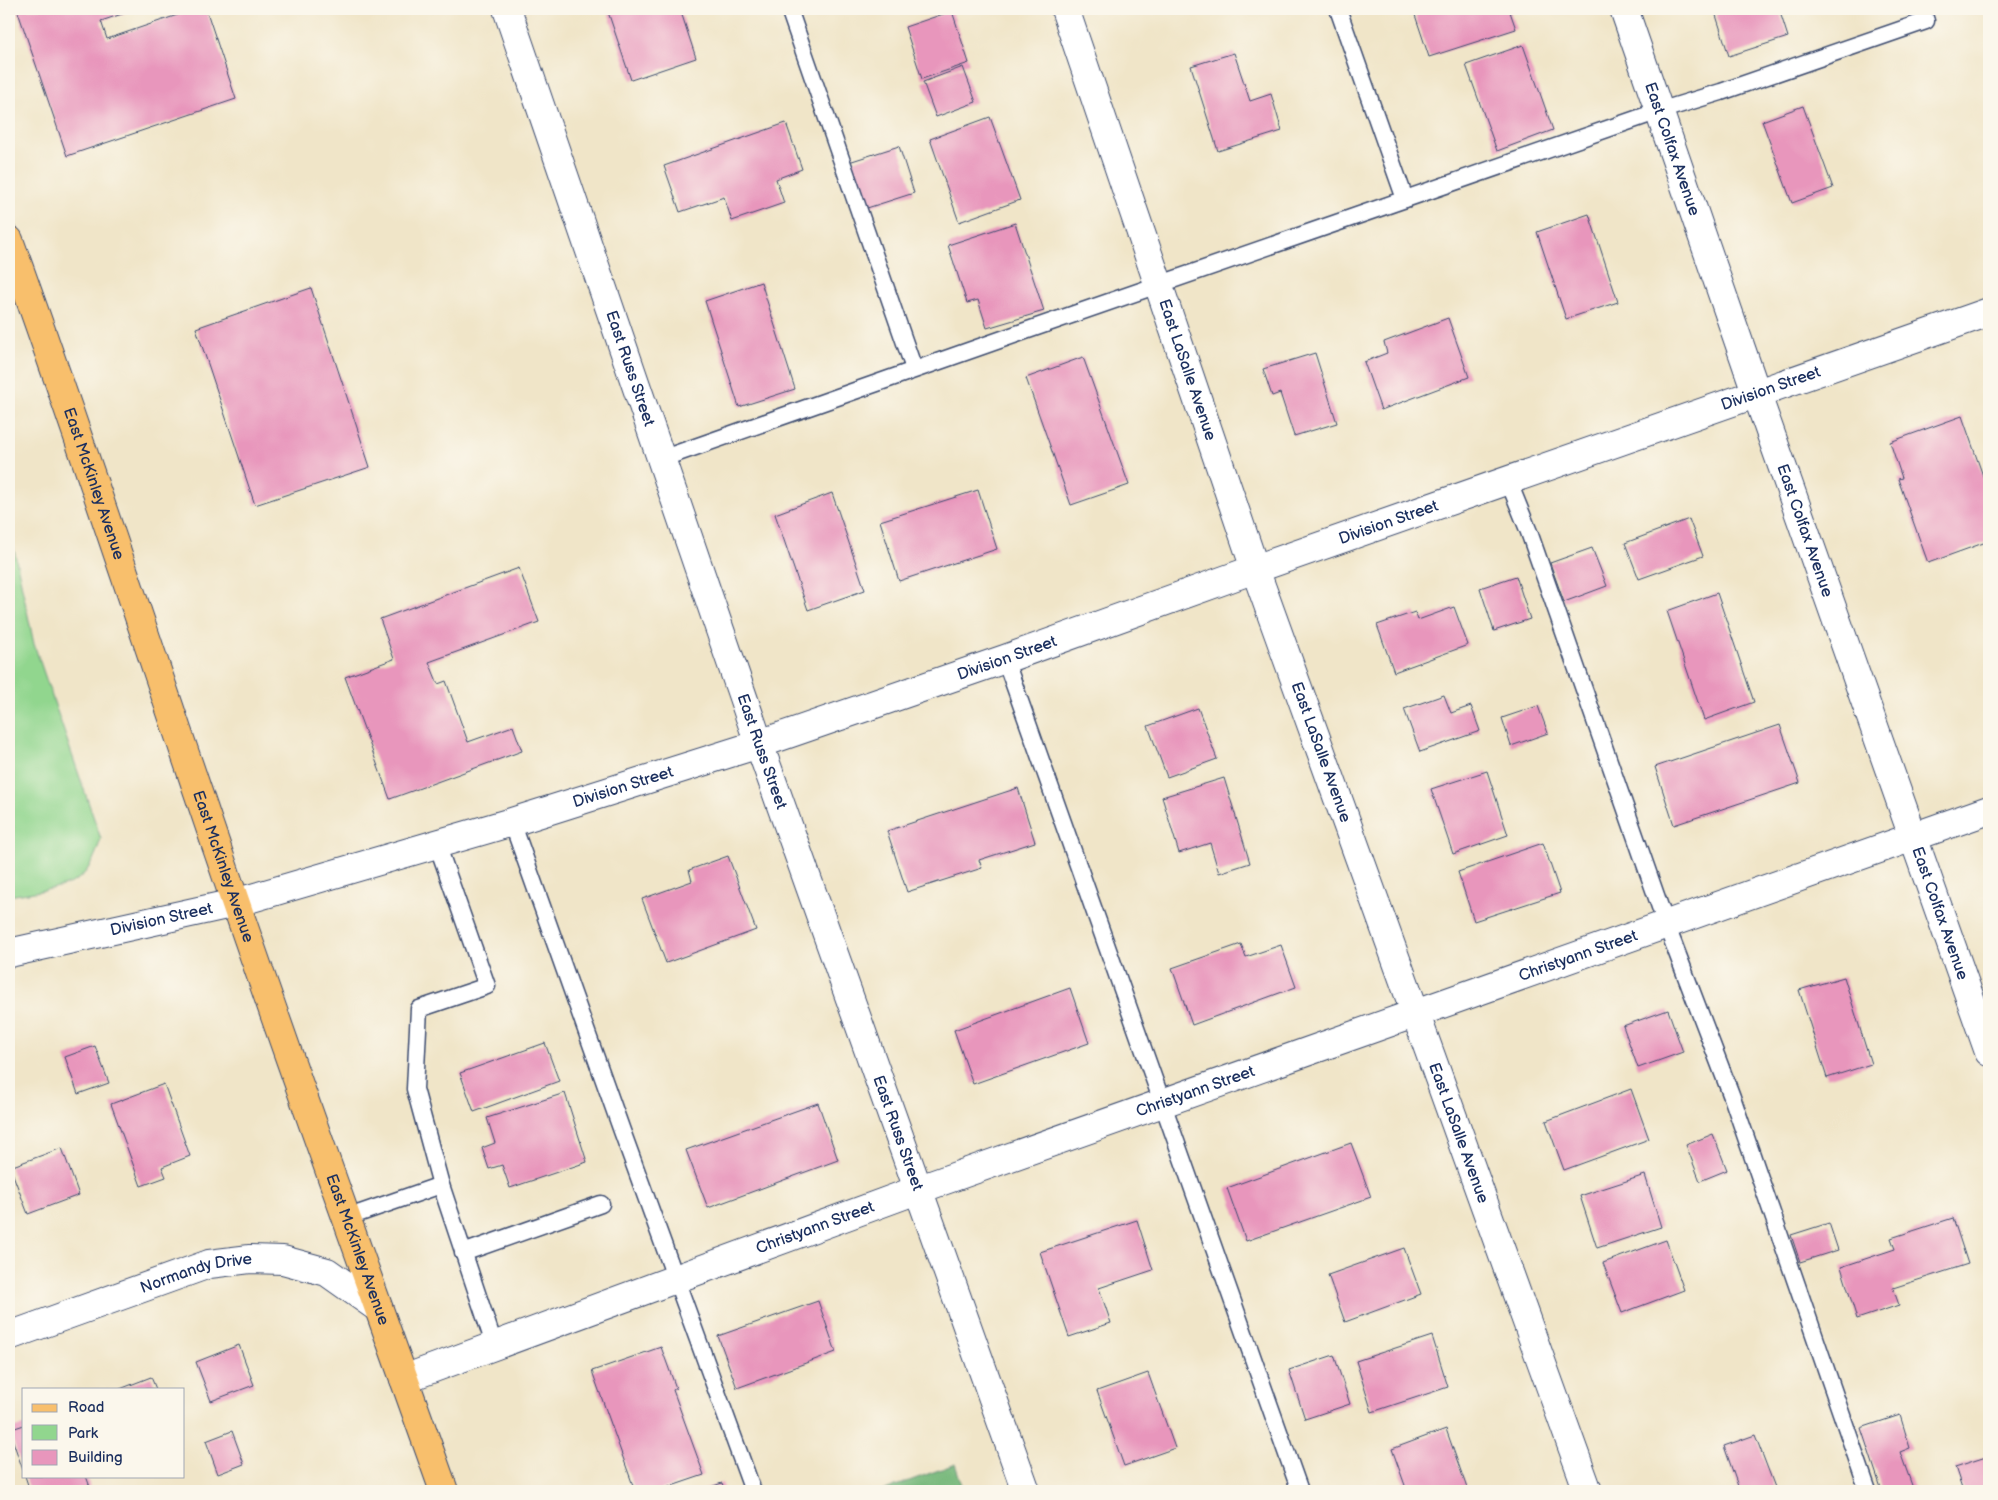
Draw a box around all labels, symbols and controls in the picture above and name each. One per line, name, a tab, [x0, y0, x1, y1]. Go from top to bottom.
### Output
street label: East Colfax Avenue	[1640, 80, 1704, 219]
street label: East LaSalle Avenue	[1155, 297, 1220, 443]
street label: East Russ Street	[602, 308, 659, 429]
street label: Division Street	[1718, 362, 1823, 415]
street label: East McKinley Avenue	[59, 405, 129, 563]
street label: East Colfax Avenue	[1773, 461, 1837, 600]
street label: Division Street	[1336, 496, 1441, 548]
street label: Division Street	[955, 632, 1059, 684]
street label: East LaSalle Avenue	[1287, 679, 1355, 825]
street label: East Russ Street	[733, 691, 791, 812]
street label: Division Street	[571, 762, 676, 812]
street label: East McKinley Avenue	[189, 788, 258, 945]
street label: East Colfax Avenue	[1908, 844, 1972, 983]
street label: Division Street	[108, 899, 214, 940]
street label: Christyann Street	[1516, 926, 1640, 985]
street label: East LaSalle Avenue	[1425, 1060, 1493, 1206]
street label: Christyann Street	[1133, 1062, 1257, 1121]
street label: East Russ Street	[869, 1073, 927, 1193]
street label: East McKinley Avenue	[322, 1171, 394, 1328]
street label: Christyann Street	[753, 1197, 877, 1258]
street label: Normandy Drive	[138, 1249, 254, 1297]
legend	[22, 1388, 185, 1478]
text: Road	[68, 1398, 104, 1417]
text: Park	[68, 1424, 99, 1443]
text: Building	[68, 1448, 123, 1467]

